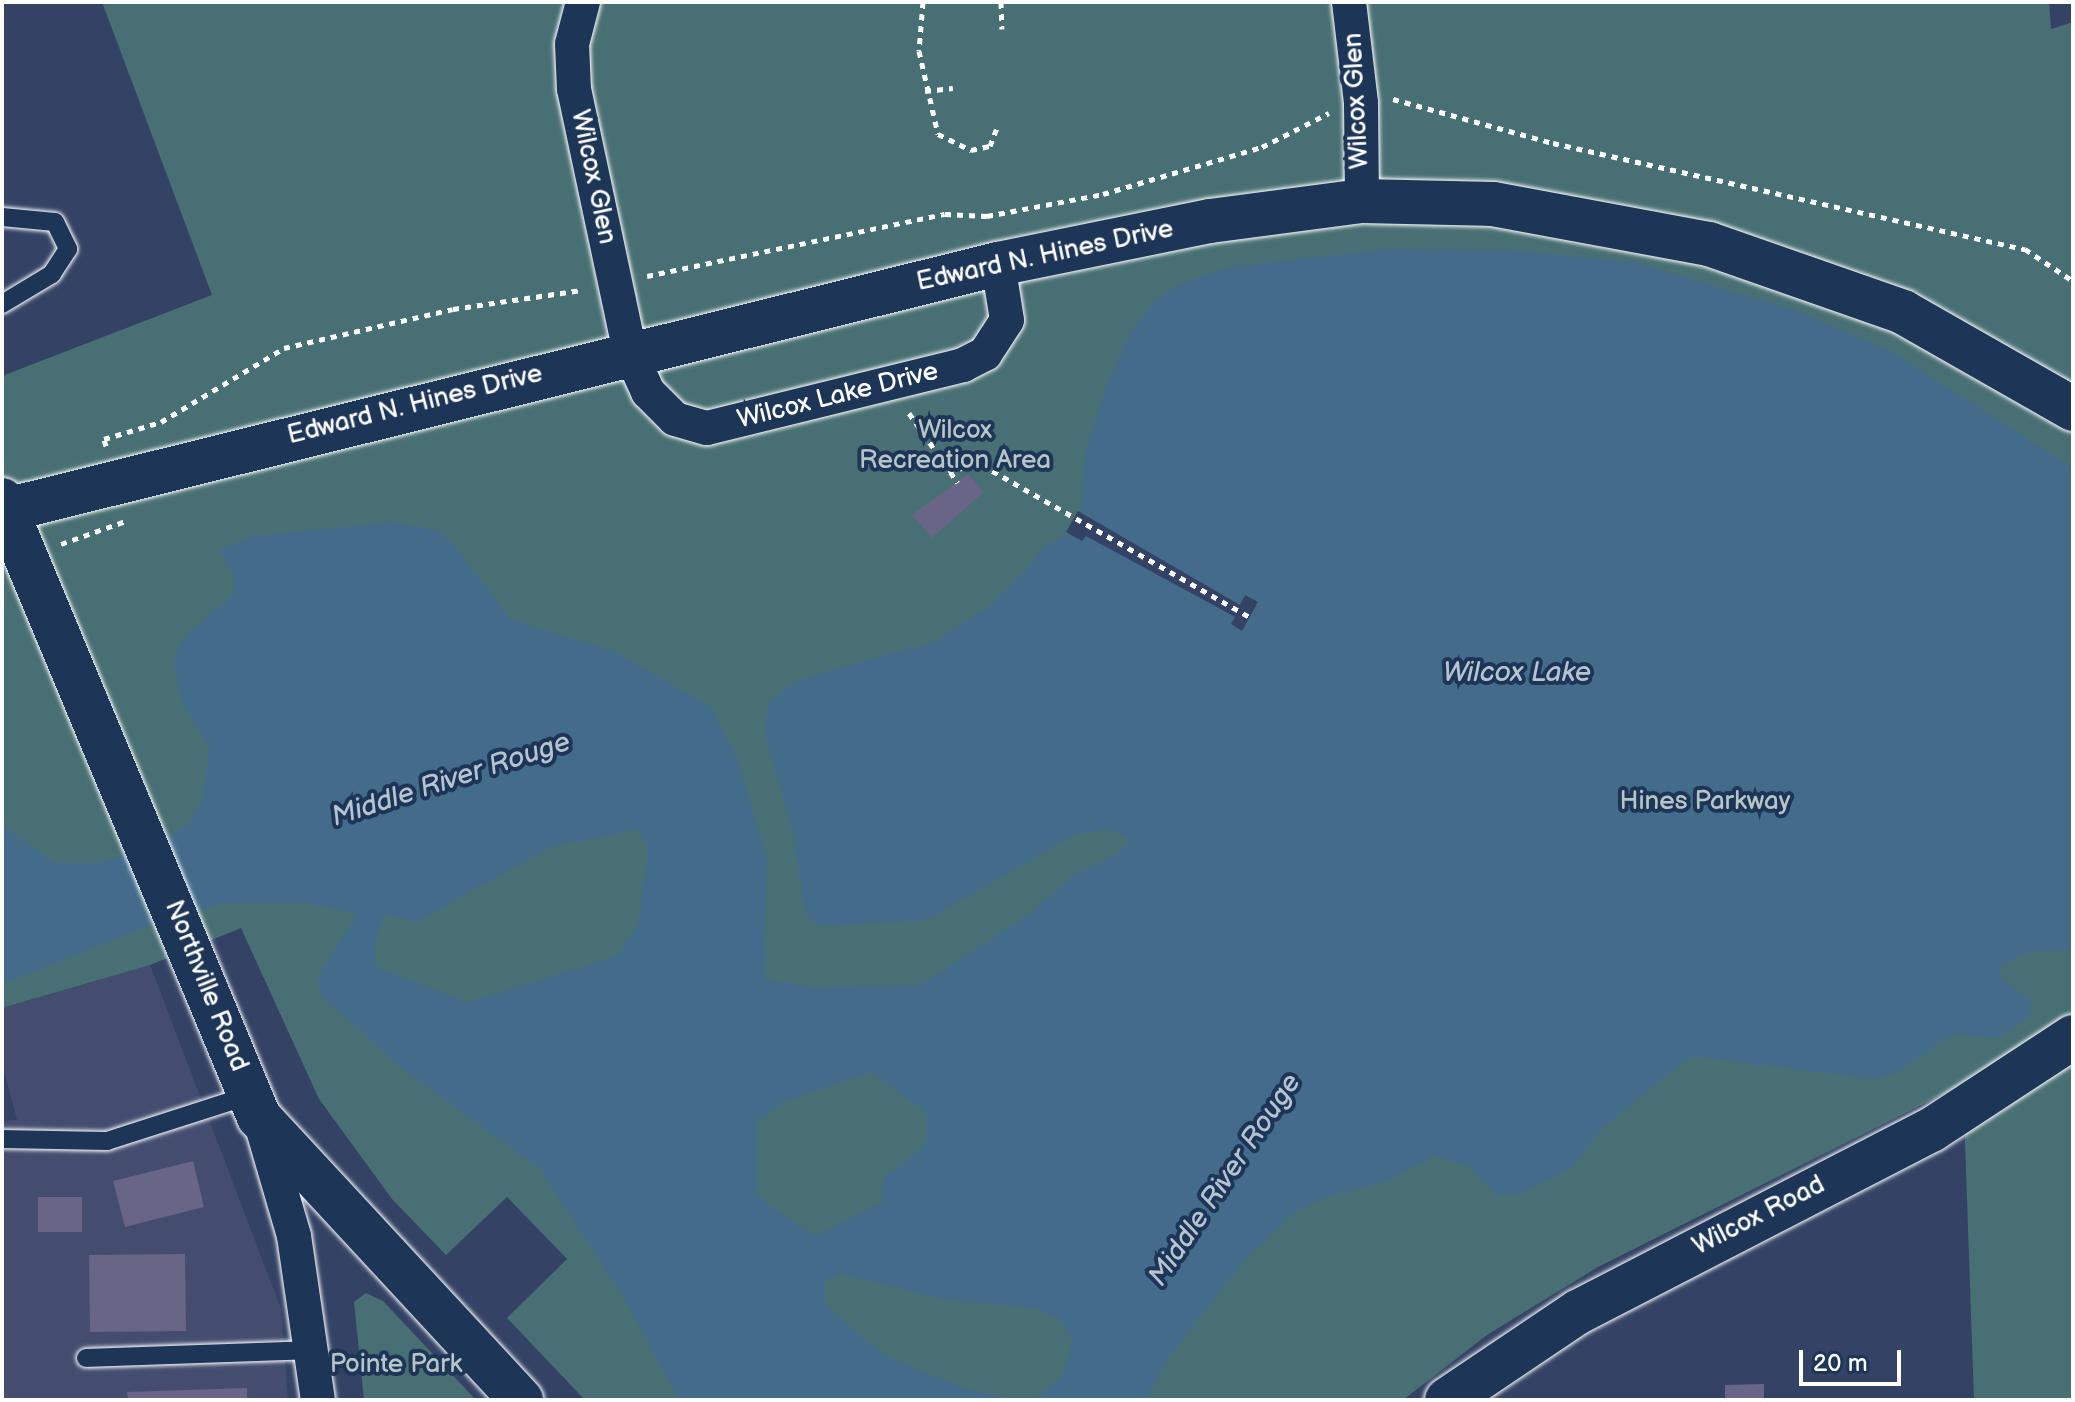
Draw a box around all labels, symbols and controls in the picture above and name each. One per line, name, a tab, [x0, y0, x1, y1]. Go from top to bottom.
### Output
street label: Wilcox Glen	[1338, 32, 1376, 170]
street label: Wilcox Glen	[564, 107, 622, 247]
street label: Edward N. Hines Drive	[914, 214, 1176, 298]
street label: Wilcox Lake Drive	[734, 356, 942, 436]
street label: Edward N. Hines Drive	[284, 358, 546, 452]
park label: Wilcox Recreation Area	[859, 415, 1051, 476]
water label: Wilcox Lake	[1443, 656, 1591, 690]
water label: Middle River Rouge	[327, 726, 575, 834]
park label: Hines Parkway	[1620, 786, 1790, 818]
street label: Northville Road	[158, 896, 254, 1076]
water label: Middle River Rouge	[1141, 1067, 1309, 1293]
street label: Wilcox Road	[1688, 1169, 1830, 1263]
scale bar	[1803, 1334, 1905, 1384]
park label: Pointe Park	[330, 1349, 462, 1381]
text: 20 m	[1813, 1349, 1868, 1378]

